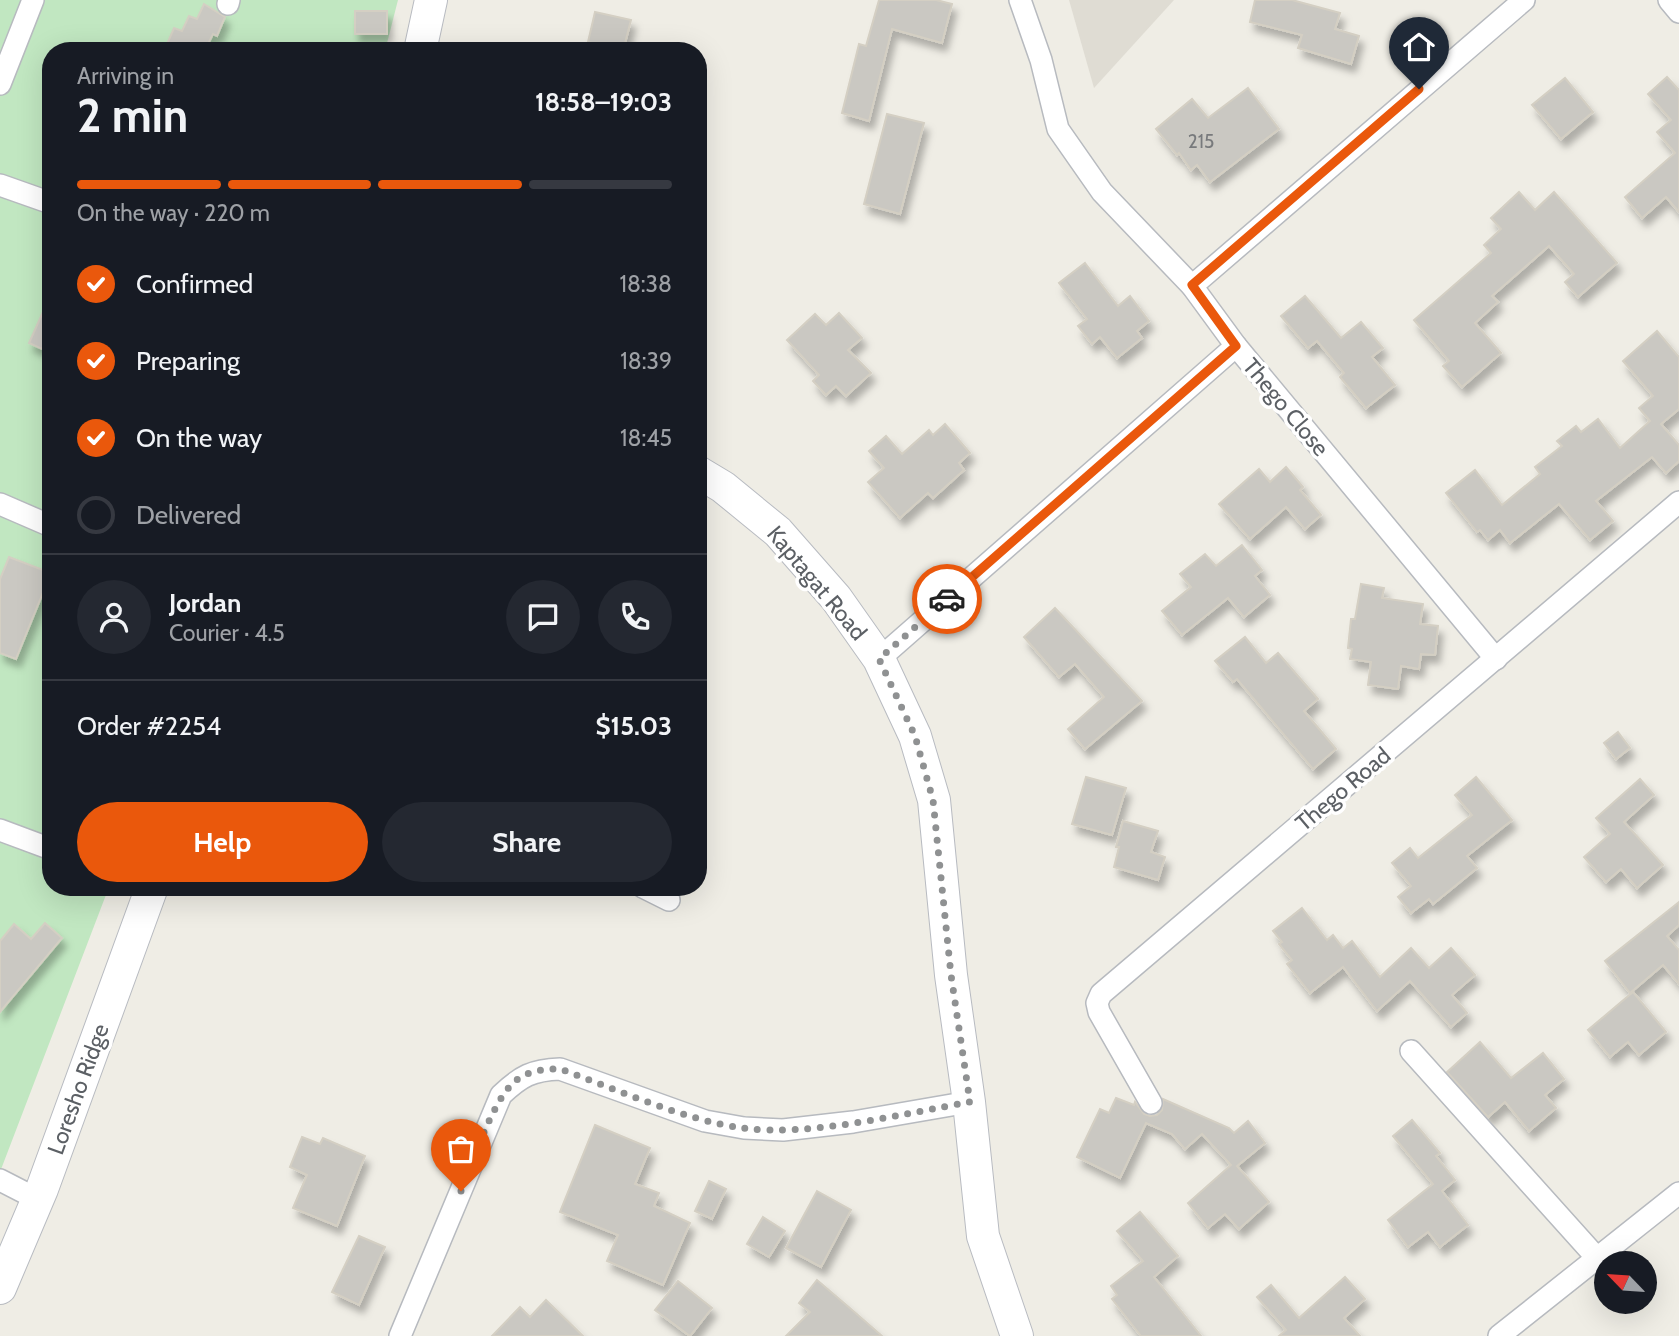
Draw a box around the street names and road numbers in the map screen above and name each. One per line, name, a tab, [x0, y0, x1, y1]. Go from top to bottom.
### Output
street label: Thego Close	[1237, 352, 1335, 462]
street label: Kaptagat Road	[761, 520, 873, 646]
street label: Thego Road	[1290, 741, 1396, 837]
street label: Loresho Ridge	[41, 1020, 115, 1158]

